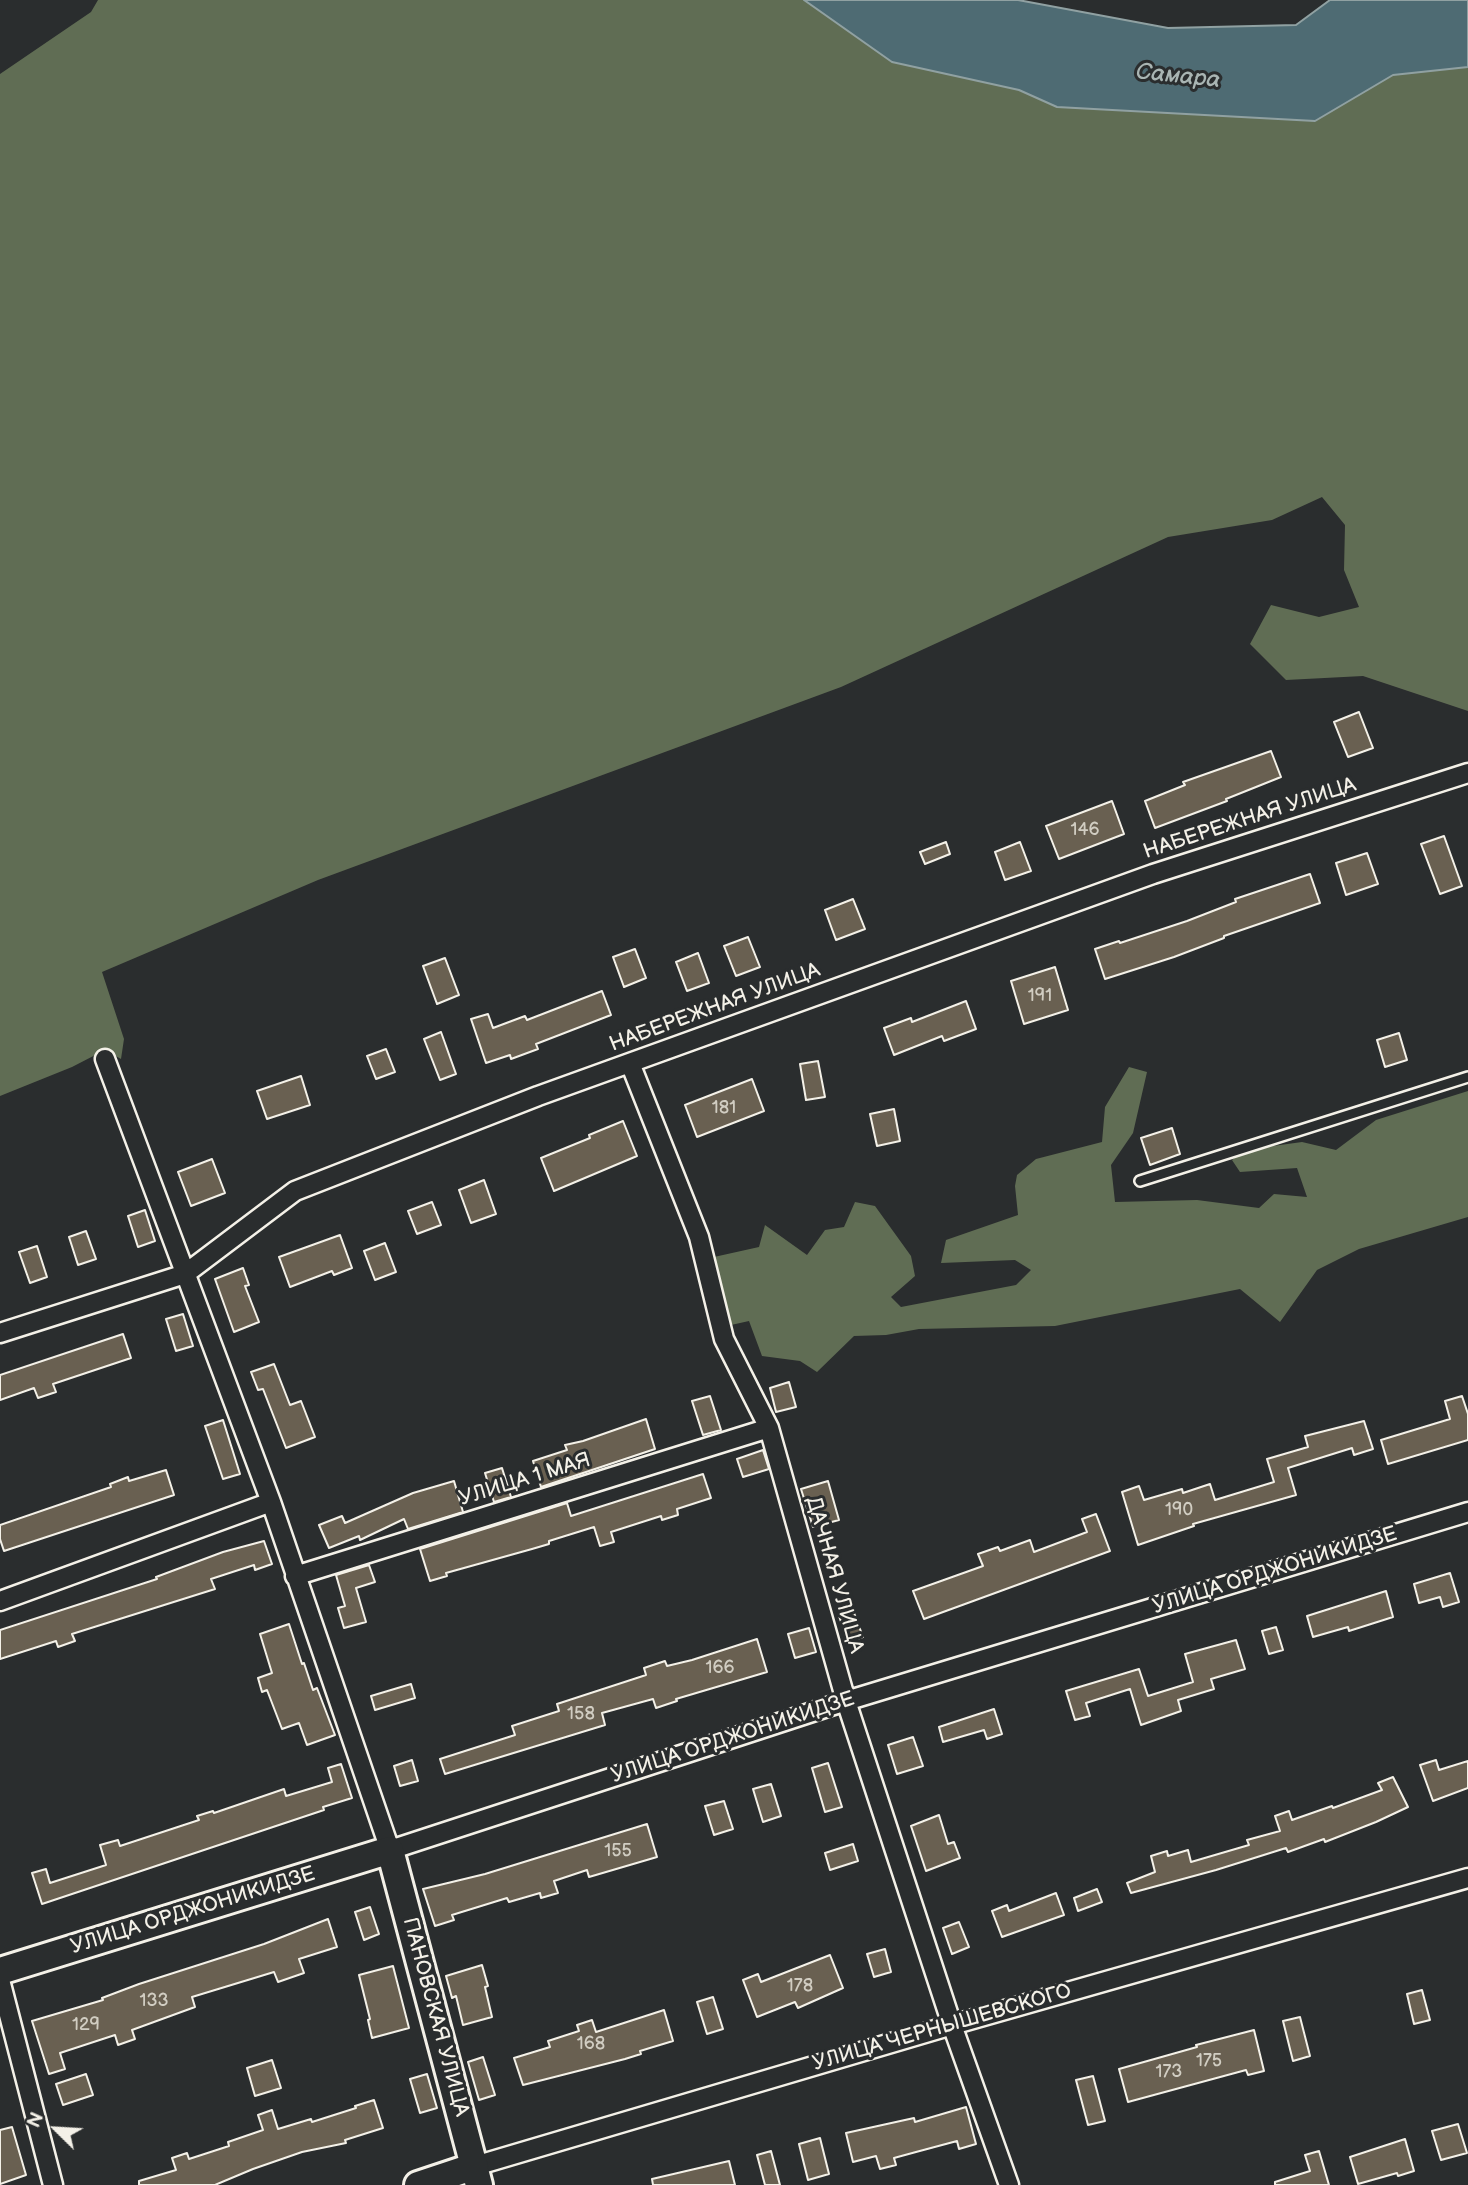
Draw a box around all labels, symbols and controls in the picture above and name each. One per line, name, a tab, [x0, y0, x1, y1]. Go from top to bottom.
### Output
water label: Самара	[1135, 59, 1221, 95]
street label: НАБЕРЕЖНАЯ УЛИЦА	[1141, 773, 1359, 865]
house number: 146	[1071, 819, 1099, 841]
street label: НАБЕРЕЖНАЯ УЛИЦА	[606, 958, 824, 1058]
house number: 191	[1028, 985, 1052, 1007]
house number: 181	[712, 1097, 736, 1119]
street label: УЛИЦА 1 МАЯ	[456, 1448, 594, 1512]
street label: ДАЧНАЯ УЛИЦА	[800, 1494, 868, 1656]
house number: 190	[1165, 1499, 1193, 1521]
street label: УЛИЦА ОРДЖОНИКИДЗЕ	[1150, 1522, 1400, 1620]
house number: 166	[706, 1657, 734, 1679]
street label: УЛИЦА ОРДЖОНИКИДЗЕ	[608, 1687, 858, 1789]
house number: 158	[567, 1703, 595, 1725]
house number: 155	[604, 1840, 632, 1862]
street label: УЛИЦА ОРДЖОНИКИДЗЕ	[68, 1862, 318, 1960]
street label: ПАНОВСКАЯ УЛИЦА	[396, 1915, 474, 2119]
house number: 178	[787, 1975, 813, 1997]
street label: УЛИЦА ЧЕРНЫШЕВСКОГО	[810, 1979, 1074, 2077]
house number: 133	[139, 1990, 169, 2012]
house number: 129	[72, 2014, 100, 2036]
house number: 168	[577, 2033, 605, 2055]
house number: 175	[1196, 2050, 1222, 2072]
house number: 173	[1156, 2061, 1182, 2083]
north arrow	[21, 2094, 91, 2164]
text: N	[23, 2109, 50, 2131]

